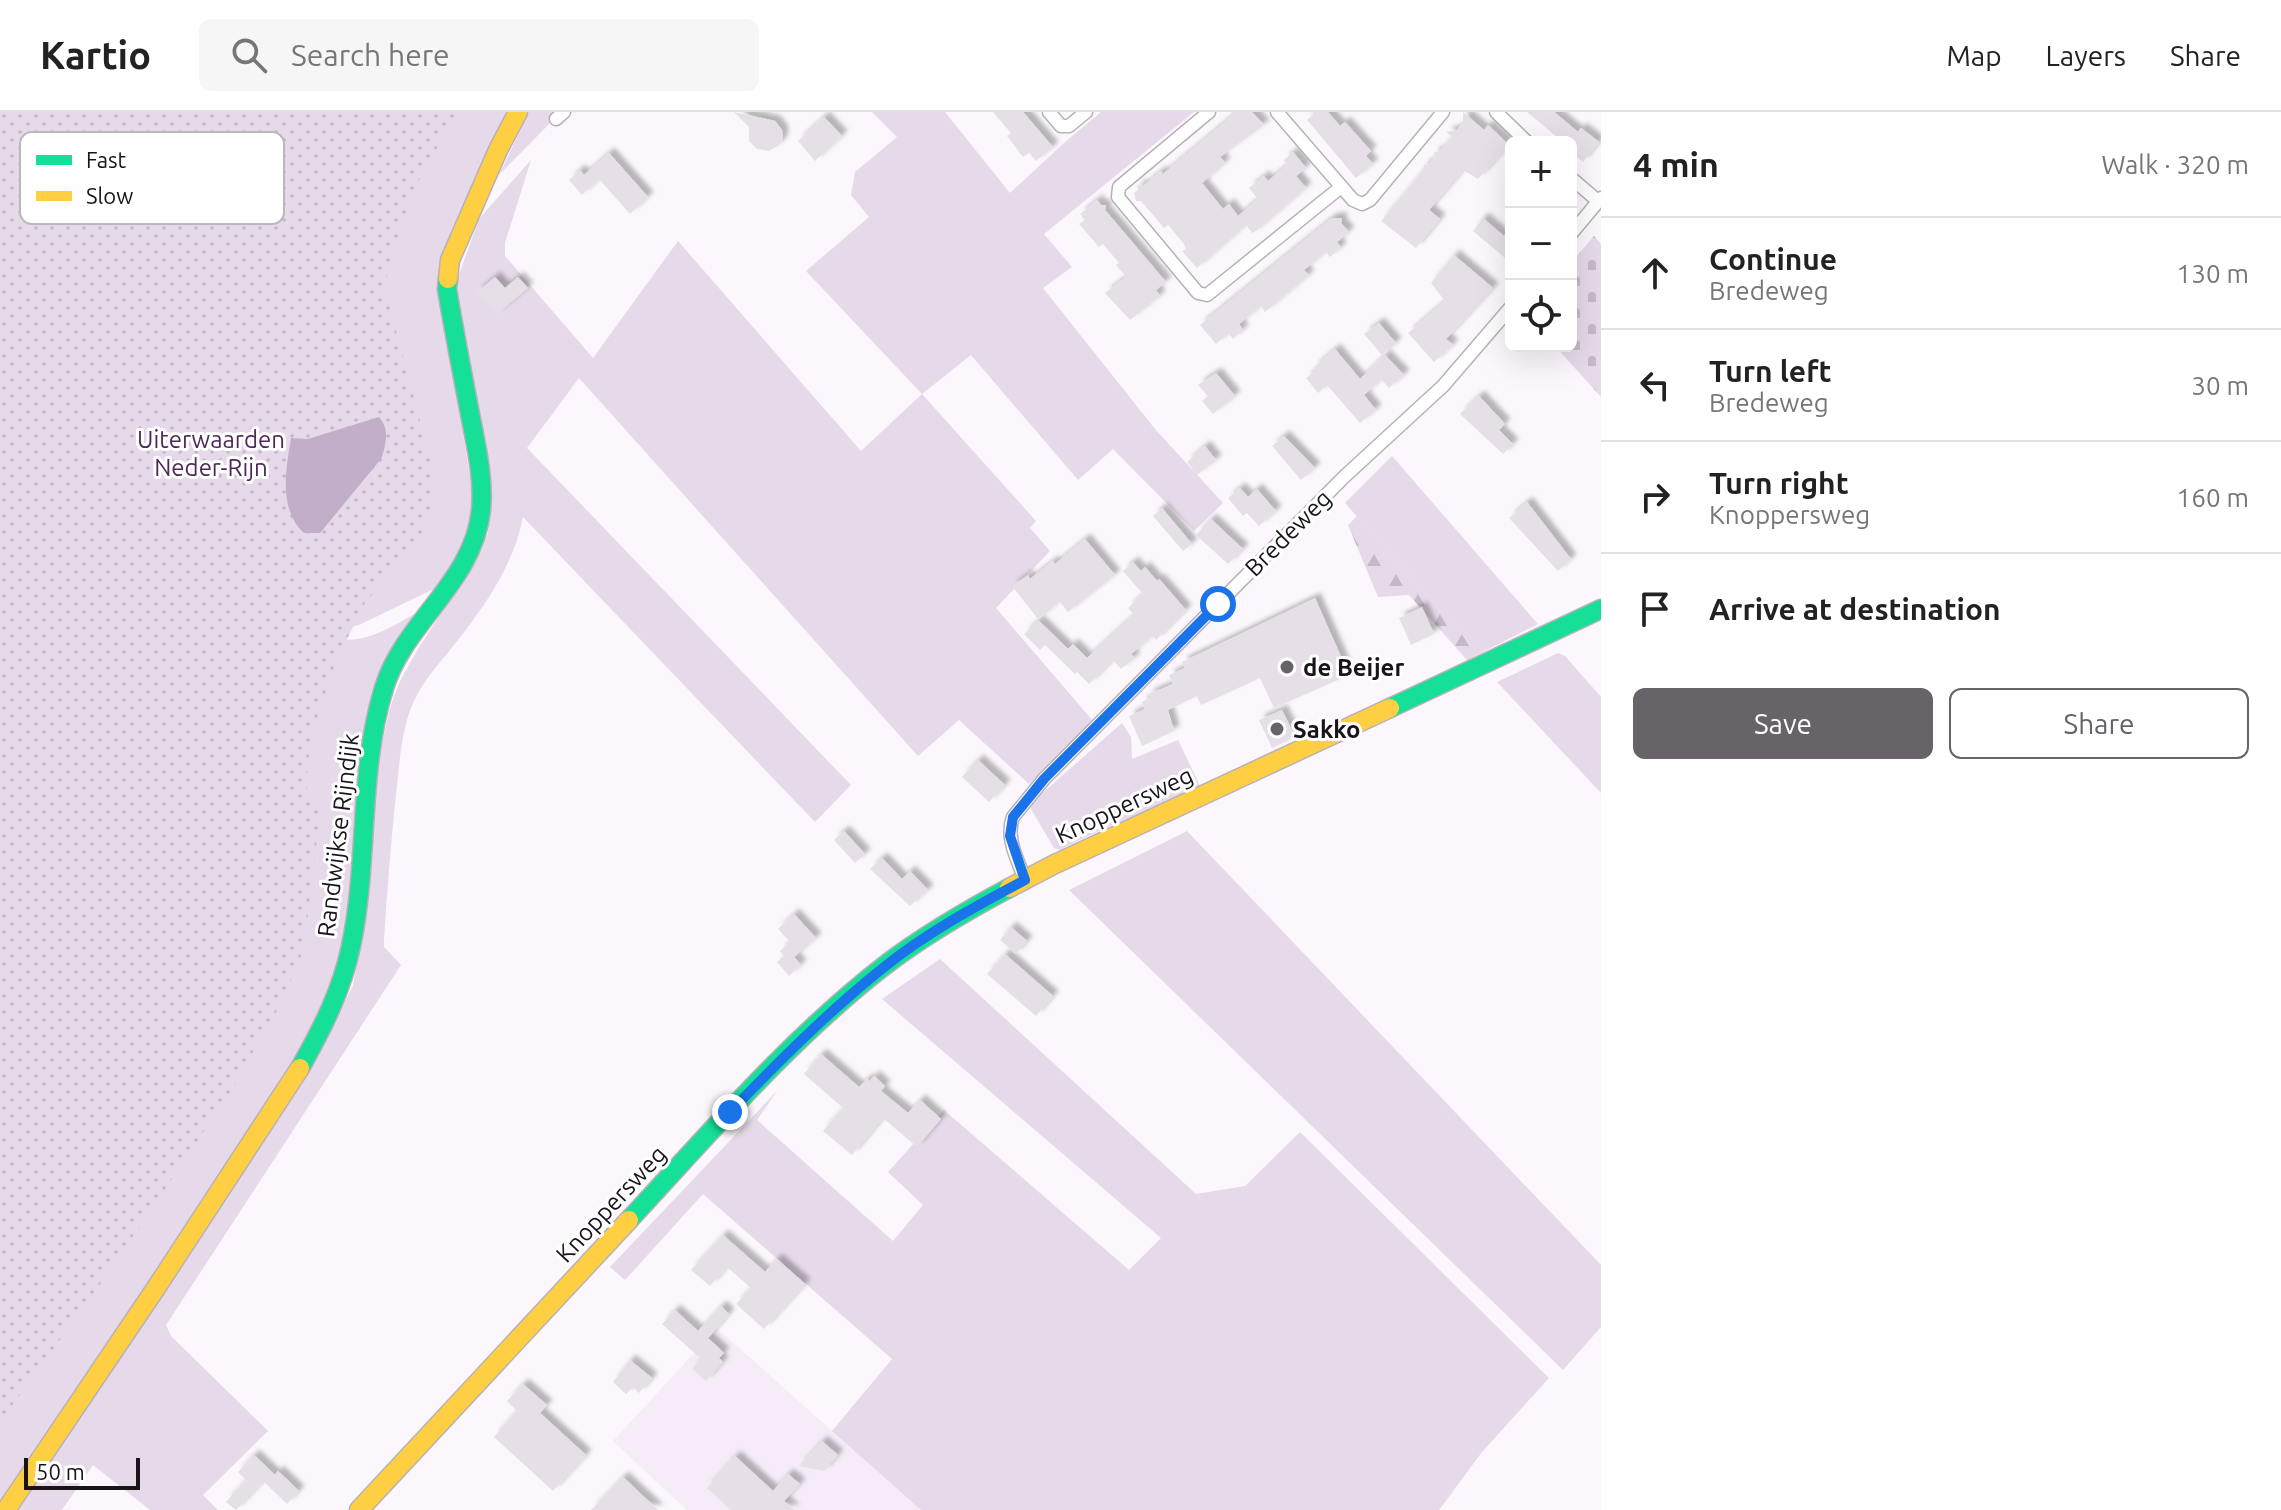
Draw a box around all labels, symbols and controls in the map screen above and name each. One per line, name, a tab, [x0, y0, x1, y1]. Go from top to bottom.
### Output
search box	[199, 19, 759, 91]
icon: search	[227, 33, 271, 77]
text: Kartio	[40, 34, 151, 76]
text: Search here	[291, 38, 450, 72]
text: Map	[1946, 40, 2002, 71]
text: Layers	[2046, 40, 2126, 71]
text: Share	[2170, 40, 2241, 71]
legend	[20, 132, 284, 224]
map controls	[1505, 136, 1577, 352]
button: +	[1505, 136, 1577, 208]
text: 4 min	[1633, 145, 1719, 183]
text: Fast	[86, 147, 127, 172]
text: Walk · 320 m	[2101, 150, 2249, 179]
text: Slow	[86, 183, 133, 208]
button: −	[1505, 208, 1577, 280]
text: Continue	[1709, 242, 1837, 276]
icon: ahead	[1633, 251, 1677, 295]
text: 130 m	[2177, 259, 2249, 288]
text: Bredeweg	[1709, 276, 1829, 305]
button: locate	[1505, 280, 1577, 352]
text: Turn left	[1709, 354, 1831, 388]
icon: left	[1633, 363, 1677, 407]
text: 30 m	[2191, 371, 2249, 400]
text: Bredeweg	[1709, 388, 1829, 417]
park label: Uiterwaarden Neder-Rijn	[137, 426, 285, 481]
text: Turn right	[1709, 466, 1849, 500]
icon: right	[1633, 475, 1677, 519]
text: 160 m	[2177, 483, 2249, 512]
street label: Bredeweg	[1239, 484, 1337, 582]
text: Knoppersweg	[1709, 500, 1870, 529]
route start	[1200, 586, 1236, 622]
icon: arrive	[1633, 587, 1677, 631]
text: Arrive at destination	[1709, 592, 2001, 626]
place label: de Beijer	[1303, 654, 1404, 681]
marker: de Beijer	[1278, 658, 1296, 676]
button: Save	[1633, 688, 1933, 759]
button: Share	[1949, 688, 2249, 759]
place label: Sakko	[1293, 716, 1361, 743]
marker: Sakko	[1268, 720, 1286, 738]
street label: Randwijkse Rijndijk	[312, 732, 364, 938]
street label: Knoppersweg	[1051, 761, 1197, 849]
route end	[712, 1094, 748, 1130]
street label: Knoppersweg	[550, 1140, 672, 1268]
scale bar	[24, 1454, 140, 1490]
text: 50 m	[36, 1459, 85, 1484]

